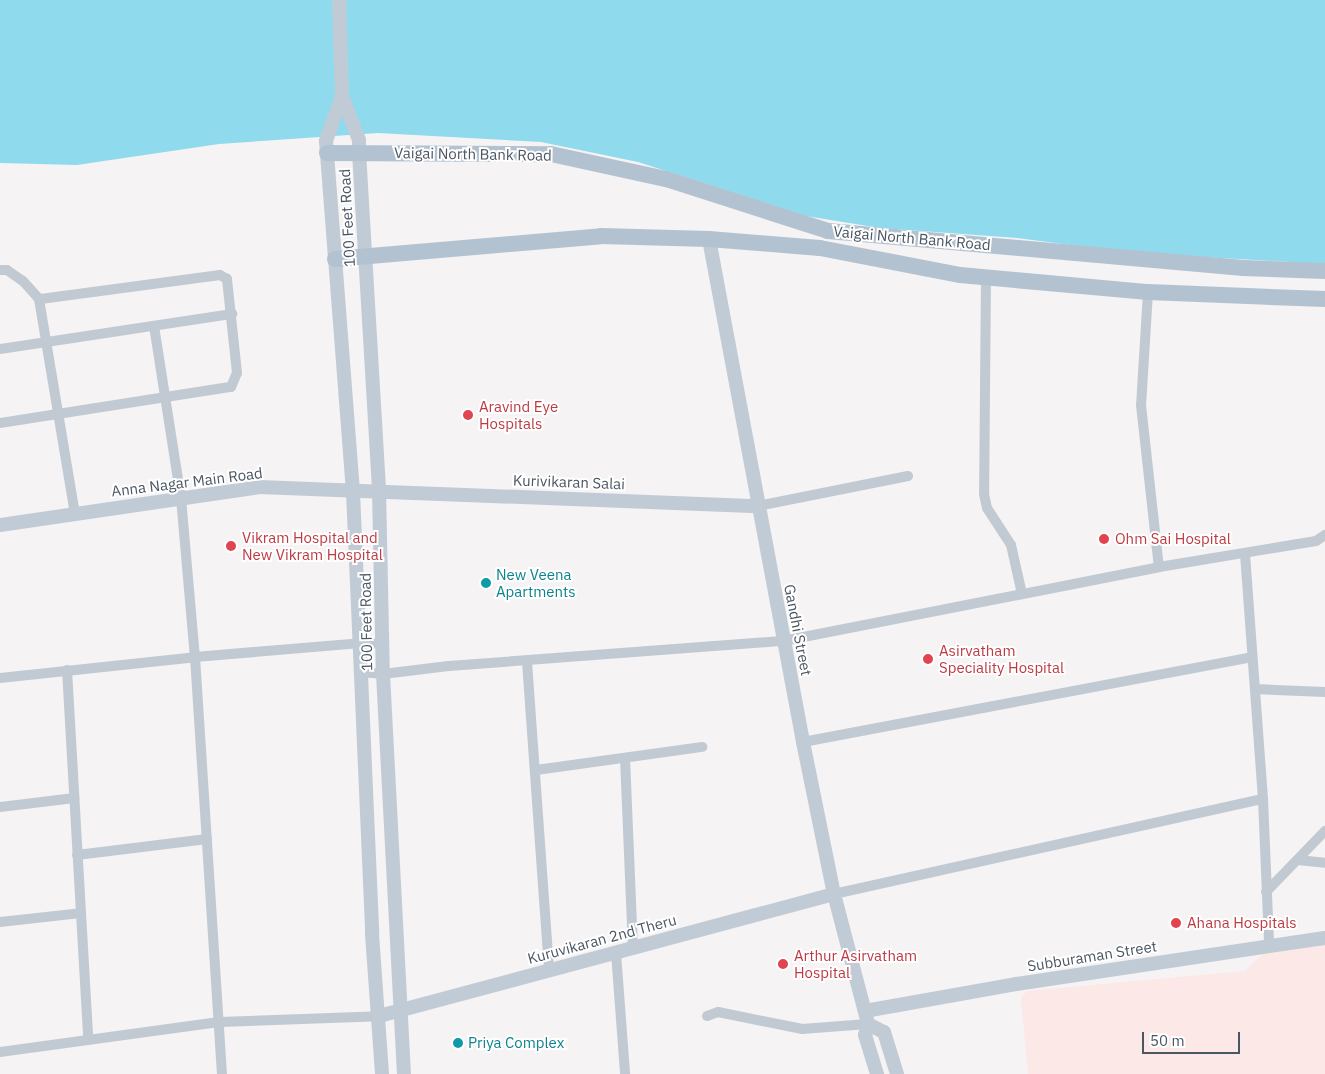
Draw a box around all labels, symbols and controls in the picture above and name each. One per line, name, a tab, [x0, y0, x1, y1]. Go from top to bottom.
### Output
street label: Vaigai North Bank Road	[394, 144, 552, 164]
street label: 100 Feet Road	[335, 168, 359, 268]
street label: Vaigai North Bank Road	[833, 222, 991, 254]
place label: Aravind Eye Hospitals	[479, 397, 558, 432]
marker: Aravind Eye Hospitals	[461, 408, 475, 422]
street label: Anna Nagar Main Road	[110, 464, 264, 500]
street label: Kurivikaran Salai	[513, 471, 625, 493]
place label: Vikram Hospital and New Vikram Hospital	[242, 528, 383, 563]
place label: Ohm Sai Hospital	[1115, 530, 1231, 548]
marker: Ohm Sai Hospital	[1097, 532, 1111, 546]
marker: Vikram Hospital and New Vikram Hospital	[224, 539, 238, 553]
place label: New Veena Apartments	[496, 565, 576, 600]
street label: 100 Feet Road	[356, 573, 376, 671]
marker: New Veena Apartments	[480, 577, 492, 589]
street label: Gandhi Street	[780, 583, 816, 677]
place label: Asirvatham Speciality Hospital	[939, 641, 1064, 676]
marker: Asirvatham Speciality Hospital	[921, 652, 935, 666]
street label: Kuruvikaran 2nd Theru	[526, 910, 678, 968]
place label: Ahana Hospitals	[1187, 914, 1297, 932]
marker: Ahana Hospitals	[1169, 916, 1183, 930]
street label: Subburaman Street	[1026, 937, 1158, 975]
place label: Arthur Asirvatham Hospital	[794, 946, 917, 981]
marker: Arthur Asirvatham Hospital	[776, 957, 790, 971]
scale bar	[1145, 1022, 1242, 1054]
text: 50 m	[1150, 1031, 1185, 1050]
place label: Priya Complex	[468, 1034, 564, 1052]
marker: Priya Complex	[452, 1037, 464, 1049]

